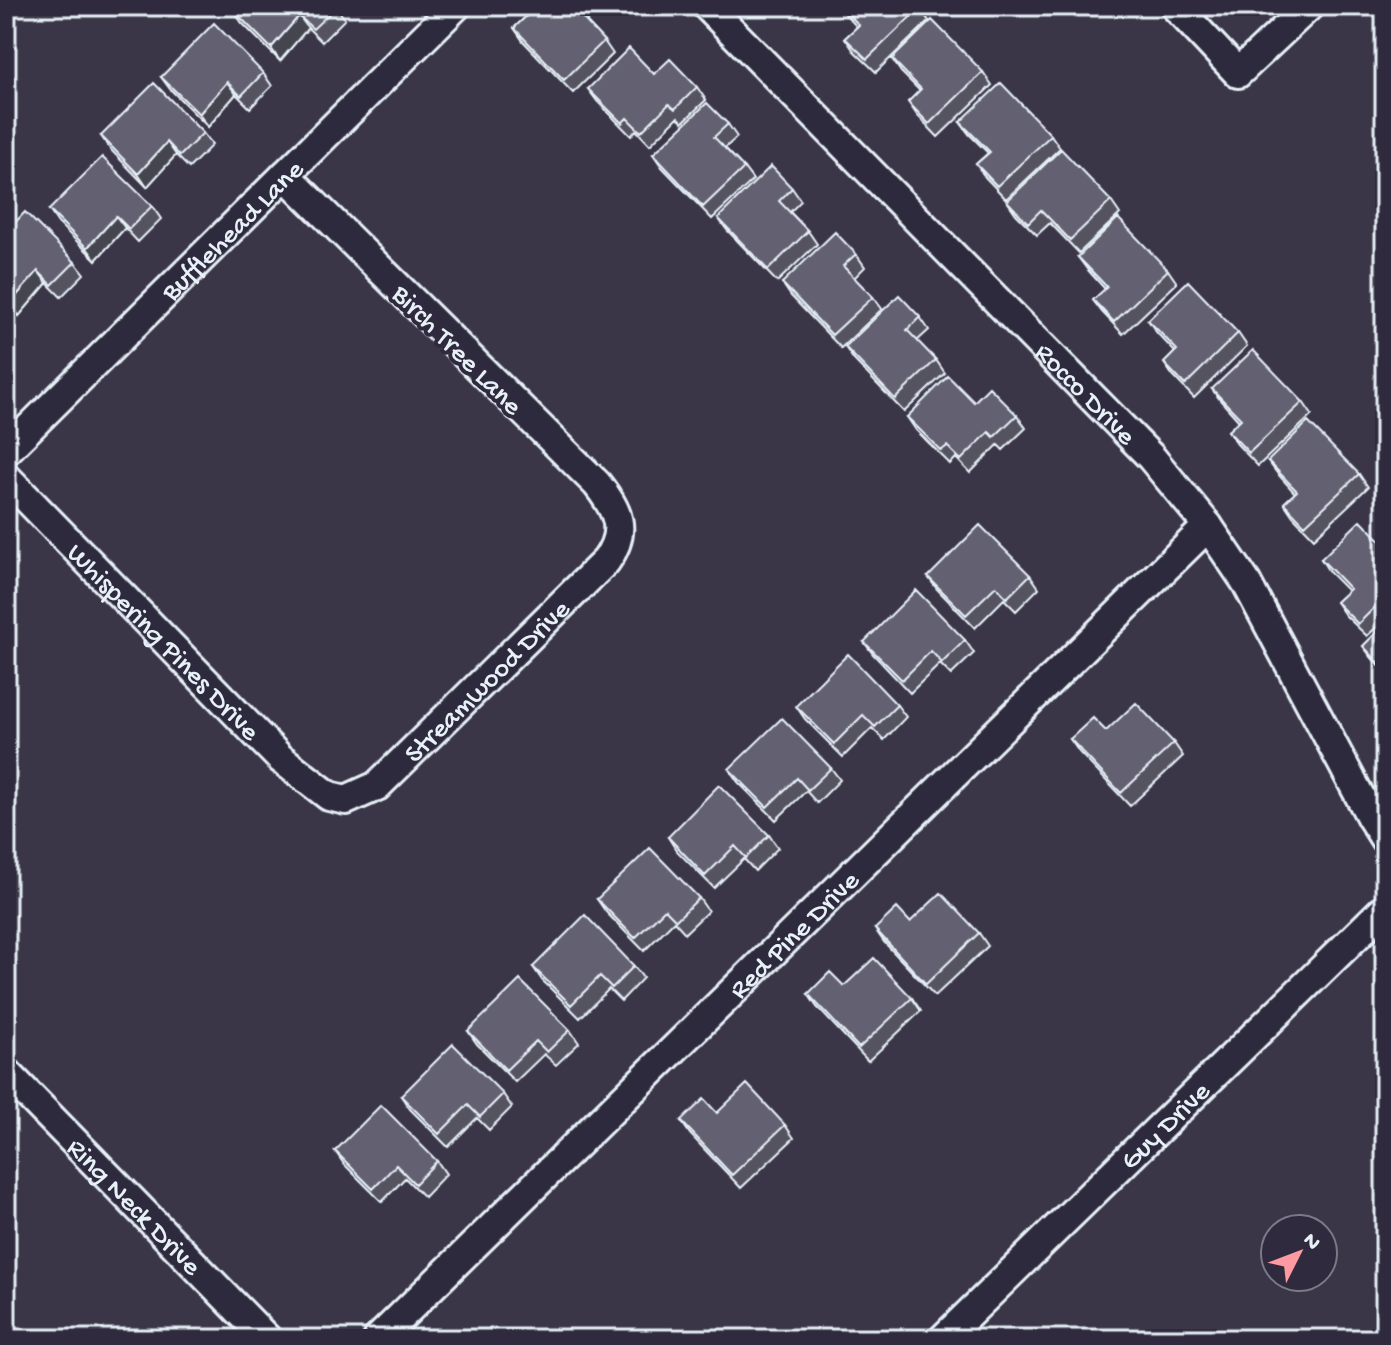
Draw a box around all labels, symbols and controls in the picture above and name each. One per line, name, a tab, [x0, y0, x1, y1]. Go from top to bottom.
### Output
street label: Bufflehead Lane	[155, 154, 312, 310]
street label: Birch Tree Lane	[383, 278, 528, 424]
street label: Rocco Drive	[1026, 337, 1142, 454]
street label: Whispering Pines Drive	[58, 538, 266, 749]
street label: Streamwood Drive	[399, 594, 579, 771]
street label: Red Pine Drive	[724, 865, 868, 1007]
street label: Guy Drive	[1115, 1076, 1219, 1178]
street label: Ring Neck Drive	[58, 1133, 208, 1284]
north arrow	[1259, 1213, 1339, 1293]
text: N	[1296, 1228, 1325, 1256]

